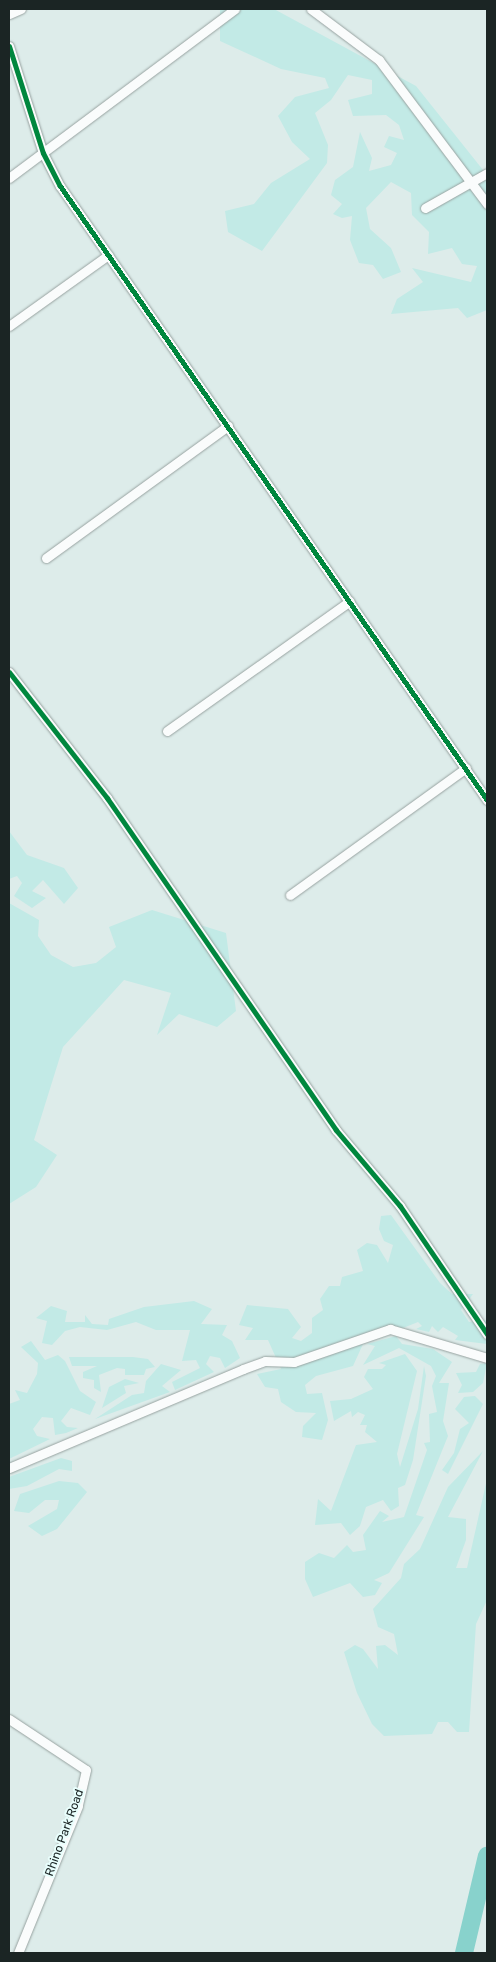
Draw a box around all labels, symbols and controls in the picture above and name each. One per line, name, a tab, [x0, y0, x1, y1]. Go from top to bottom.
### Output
street label: Rhino Park Road	[43, 1788, 87, 1878]

